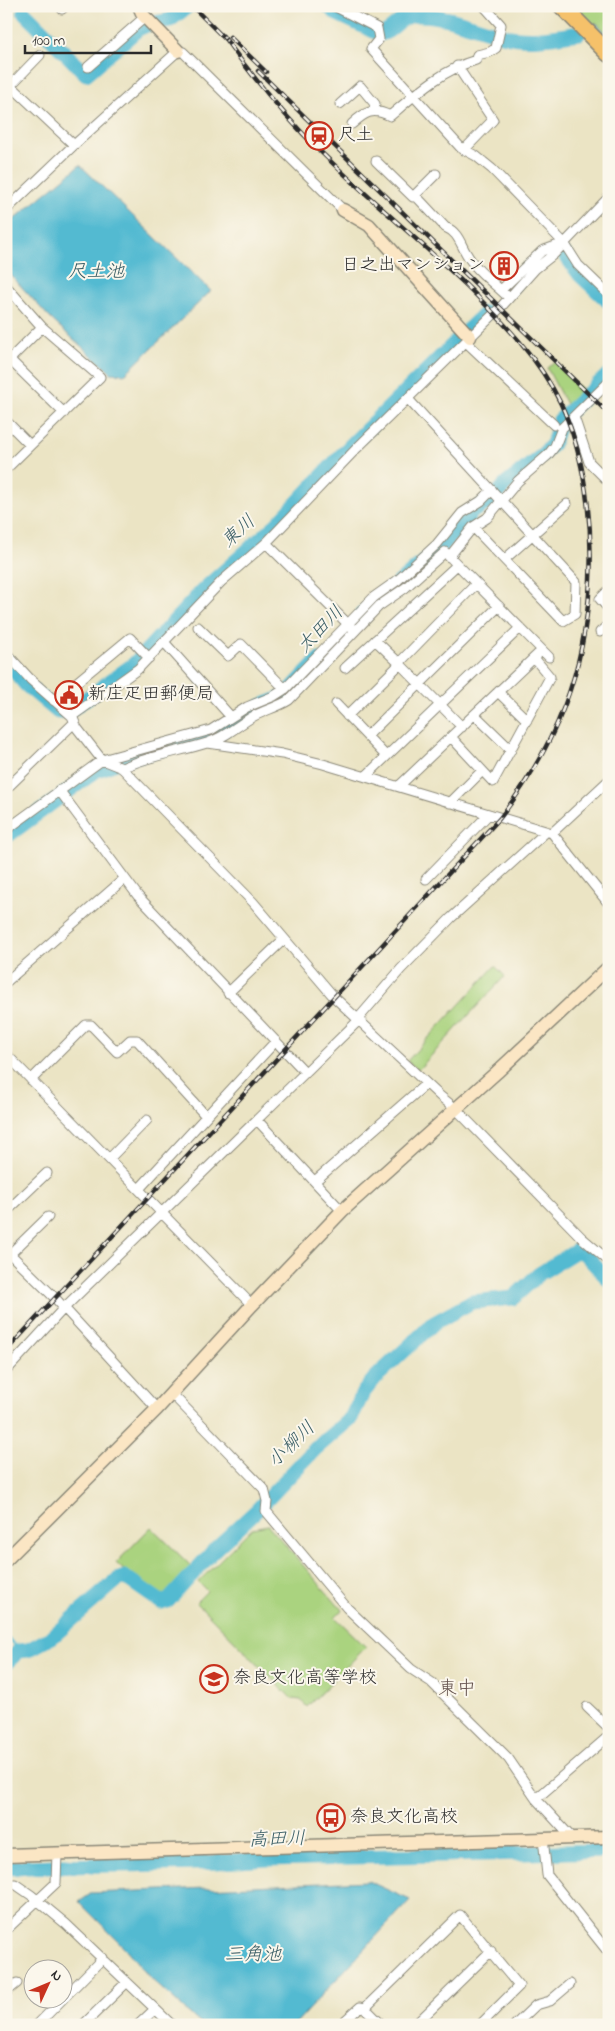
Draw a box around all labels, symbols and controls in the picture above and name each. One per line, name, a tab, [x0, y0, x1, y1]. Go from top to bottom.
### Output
scale bar	[25, 22, 151, 54]
text: 100 m	[32, 30, 65, 52]
station icon: 尺土	[304, 121, 334, 151]
place label: 尺土	[338, 123, 374, 149]
building icon: 日之出マンション	[489, 251, 519, 281]
place label: 日之出マンション	[342, 253, 485, 279]
water label: 尺土池	[67, 259, 125, 286]
water label: 東川	[216, 509, 262, 555]
water label: 太田川	[291, 600, 351, 660]
public building icon: 新庄疋田郵便局	[54, 680, 84, 710]
place label: 新庄疋田郵便局	[88, 682, 214, 708]
water label: 小柳川	[262, 1415, 322, 1475]
school or university icon: 奈良文化高等学校	[199, 1664, 229, 1694]
place label: 奈良文化高等学校	[233, 1666, 377, 1692]
district label: 東中	[438, 1676, 476, 1703]
bus stop icon: 奈良文化高校	[316, 1803, 346, 1833]
place label: 奈良文化高校	[350, 1805, 458, 1831]
water label: 高田川	[248, 1826, 306, 1854]
water label: 三角池	[224, 1942, 282, 1969]
north arrow	[22, 1958, 72, 2008]
text: N	[45, 1965, 67, 1987]

